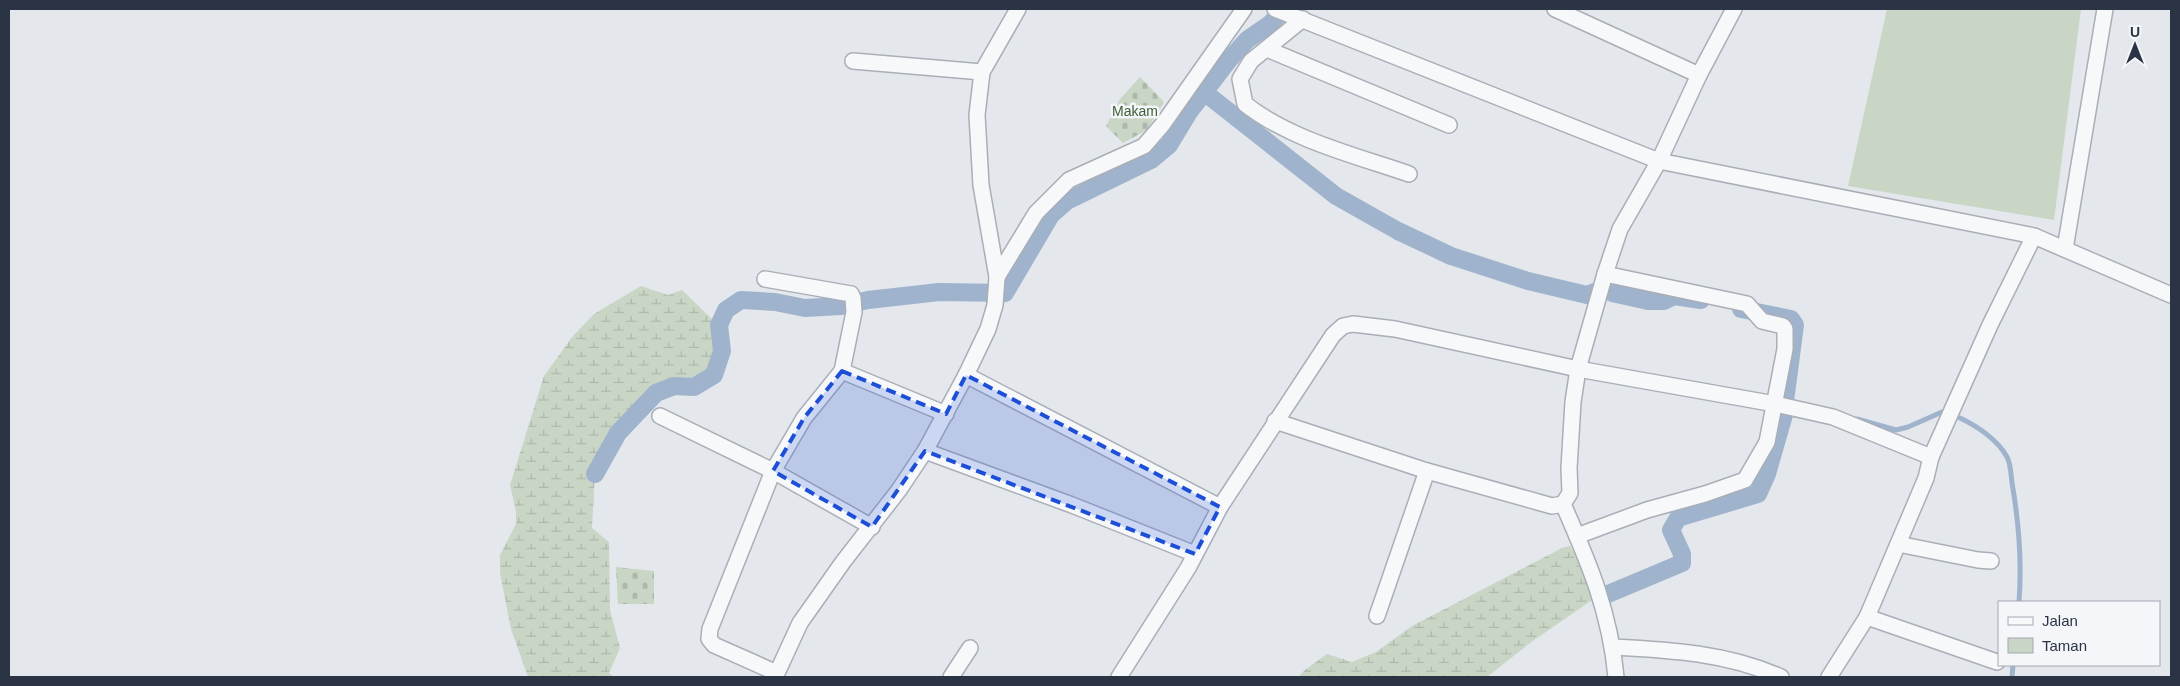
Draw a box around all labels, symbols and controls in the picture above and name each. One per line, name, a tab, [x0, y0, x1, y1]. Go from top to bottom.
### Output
north arrow	[2110, 20, 2160, 70]
text: U	[2130, 24, 2140, 40]
park label: Makam	[1112, 103, 1158, 119]
legend	[1998, 601, 2160, 666]
text: Jalan	[2042, 612, 2078, 629]
text: Taman	[2042, 637, 2087, 654]

